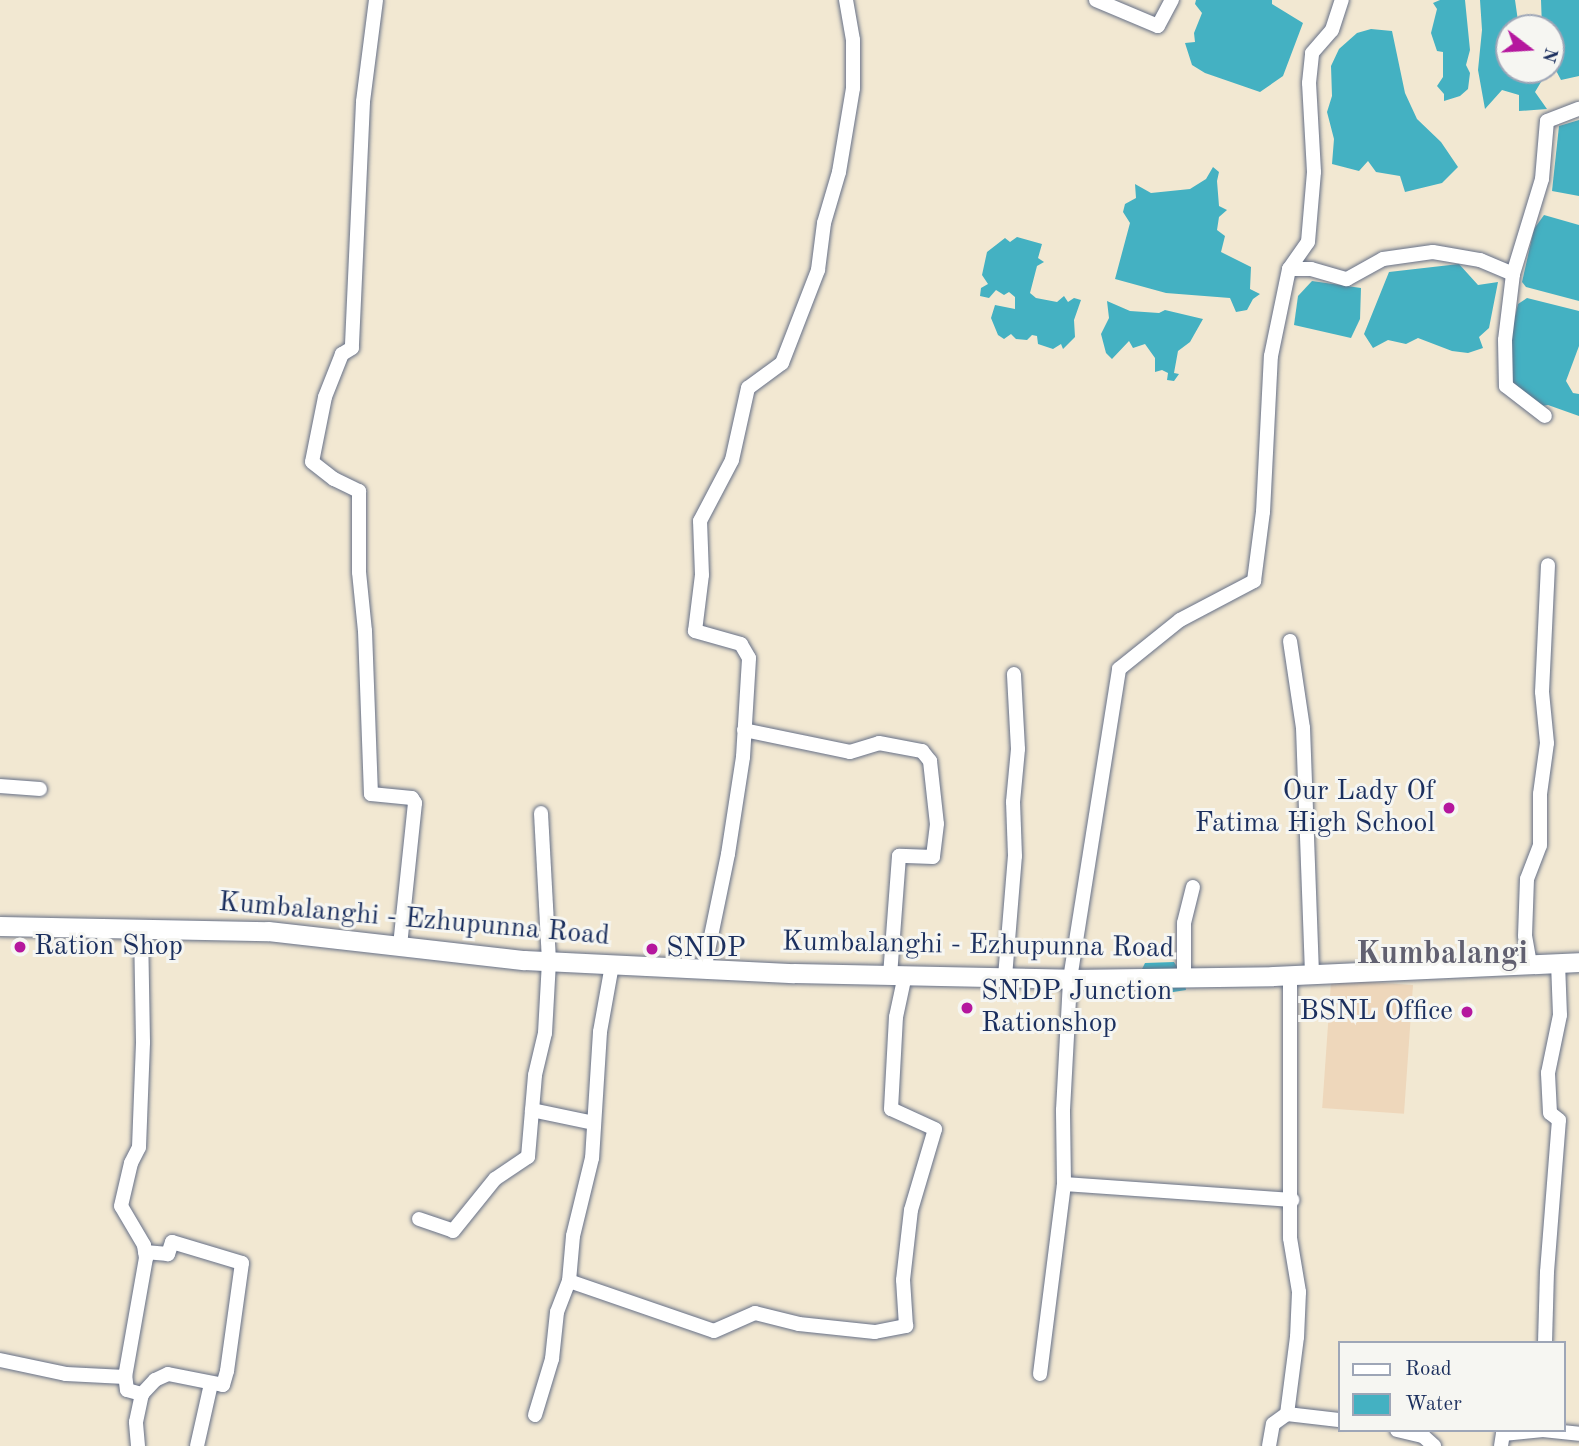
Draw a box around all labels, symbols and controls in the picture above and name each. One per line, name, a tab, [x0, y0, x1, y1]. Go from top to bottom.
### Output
north arrow	[1495, 14, 1565, 84]
text: N	[1537, 45, 1560, 64]
place label: Our Lady Of Fatima High School	[1195, 775, 1435, 841]
marker: Our Lady Of Fatima High School	[1441, 800, 1457, 816]
street label: Kumbalanghi - Ezhupunna Road	[217, 886, 611, 954]
street label: Kumbalanghi - Ezhupunna Road	[781, 926, 1175, 966]
place label: Ration Shop	[34, 930, 183, 964]
place label: SNDP	[666, 932, 746, 966]
district label: Kumbalangi	[1356, 936, 1528, 974]
marker: Ration Shop	[12, 939, 28, 955]
marker: SNDP	[644, 941, 660, 957]
place label: SNDP Junction Rationshop	[981, 975, 1172, 1041]
place label: BSNL Office	[1299, 995, 1453, 1029]
marker: SNDP Junction Rationshop	[959, 1000, 975, 1016]
marker: BSNL Office	[1459, 1004, 1475, 1020]
legend	[1338, 1341, 1565, 1432]
text: Road	[1405, 1359, 1452, 1380]
text: Water	[1405, 1394, 1462, 1415]

